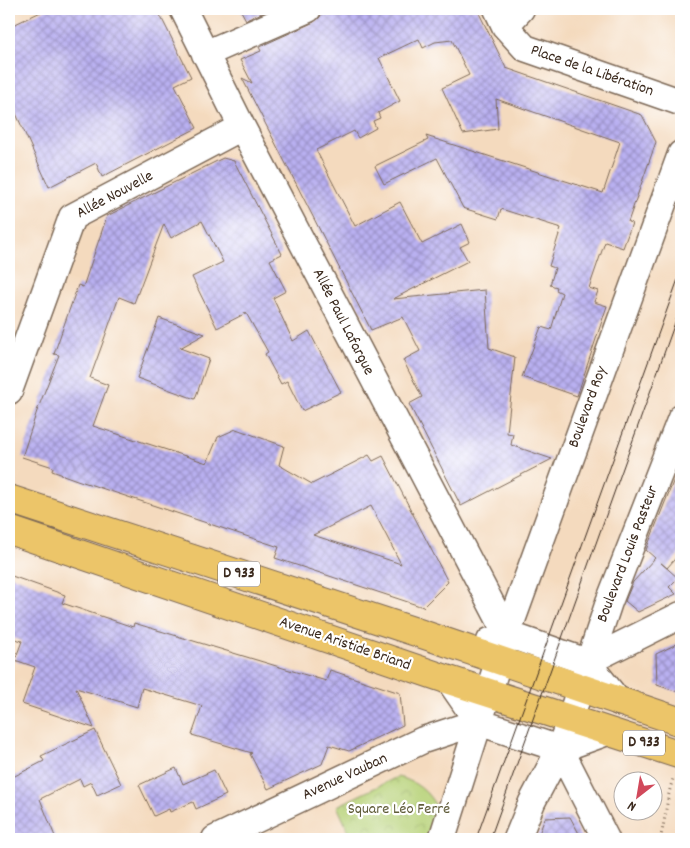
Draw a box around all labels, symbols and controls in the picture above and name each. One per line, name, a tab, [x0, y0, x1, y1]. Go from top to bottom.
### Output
street label: Place de la Libération	[527, 39, 657, 103]
street label: Allée Nouvelle	[72, 165, 158, 225]
street label: Allée Paul Lafargue	[306, 265, 380, 379]
street label: Boulevard Roy	[563, 363, 614, 451]
street label: Boulevard Louis Pasteur	[591, 482, 665, 626]
road number: D 933	[218, 562, 260, 586]
street label: Avenue Aristide Briand	[276, 611, 414, 677]
road number: D 933	[623, 730, 665, 756]
street label: Avenue Vauban	[299, 747, 391, 807]
north arrow	[612, 770, 662, 820]
text: N	[624, 795, 640, 816]
park label: Square Léo Ferré	[348, 798, 450, 821]

